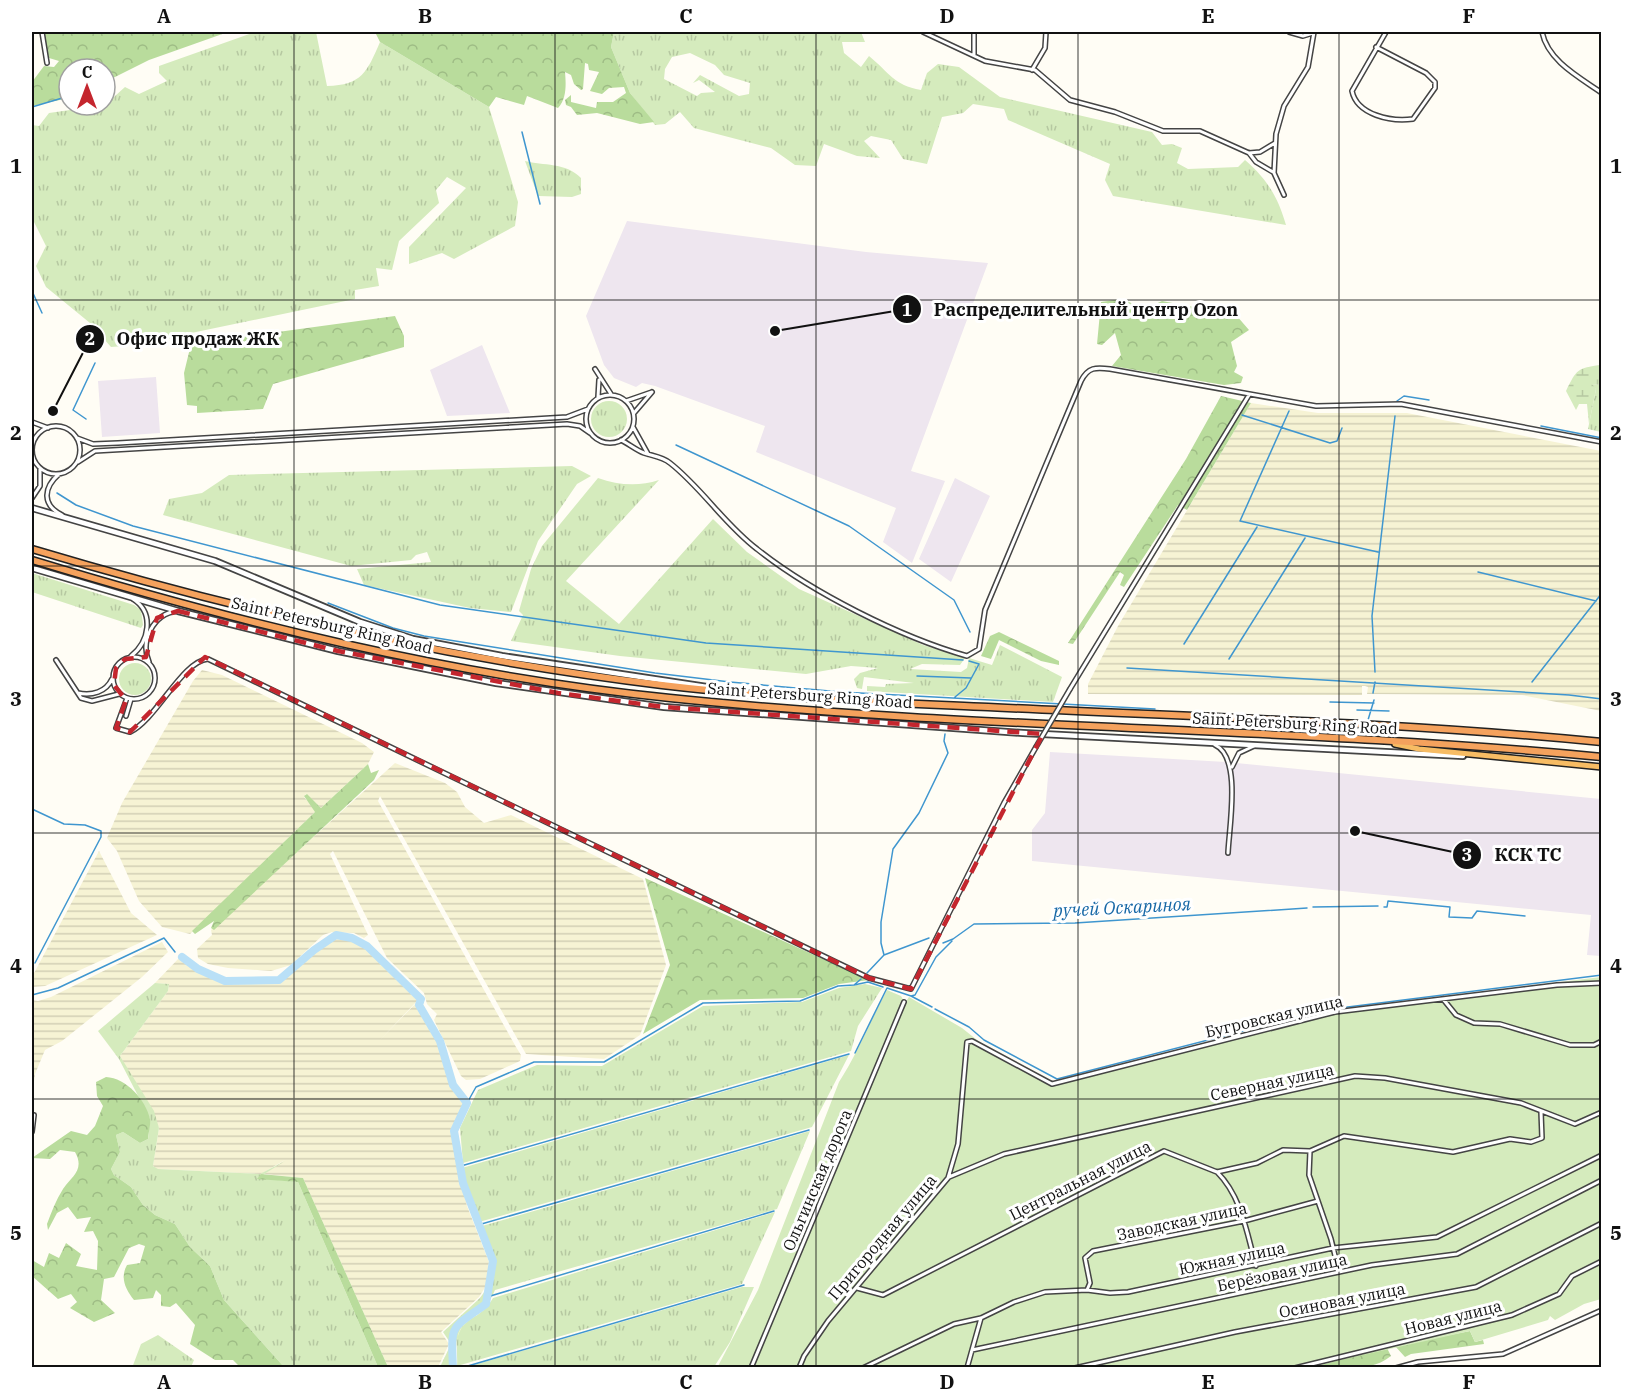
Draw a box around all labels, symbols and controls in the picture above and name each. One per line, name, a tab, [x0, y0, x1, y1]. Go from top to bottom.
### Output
text: A	[157, 2, 171, 29]
text: B	[418, 2, 432, 29]
text: C	[679, 2, 693, 29]
text: D	[939, 2, 955, 29]
text: E	[1201, 2, 1215, 29]
text: F	[1463, 2, 1475, 29]
north arrow	[57, 57, 117, 117]
text: С	[82, 62, 92, 82]
text: 1	[10, 152, 22, 179]
text: 1	[1610, 152, 1622, 179]
callout: Распределительный центр Ozon	[892, 291, 1250, 327]
text: 1	[902, 298, 913, 321]
text: Распределительный центр Ozon	[934, 298, 1238, 321]
callout: Офис продаж ЖК	[75, 321, 291, 357]
text: 2	[85, 327, 95, 350]
text: Офис продаж ЖК	[117, 327, 280, 350]
text: 2	[10, 419, 22, 446]
text: 2	[1610, 419, 1622, 446]
street label: Saint Petersburg Ring Road	[230, 592, 435, 658]
street label: Saint Petersburg Ring Road	[707, 678, 914, 712]
text: 3	[10, 685, 22, 712]
text: 3	[1610, 685, 1622, 712]
street label: Saint Petersburg Ring Road	[1192, 708, 1399, 738]
callout: КСК ТС	[1452, 837, 1573, 873]
text: 3	[1462, 843, 1472, 866]
text: КСК ТС	[1495, 843, 1561, 866]
water label: ручей Оскариноя	[1051, 892, 1192, 922]
text: 4	[10, 952, 22, 979]
text: 4	[1610, 952, 1622, 979]
street label: Бугровская улица	[1203, 990, 1345, 1042]
street label: Северная улица	[1208, 1059, 1336, 1105]
street label: Ольгинская дорога	[778, 1106, 856, 1254]
street label: Центральная улица	[1006, 1135, 1155, 1224]
street label: Пригородная улица	[824, 1170, 941, 1304]
street label: Заводская улица	[1115, 1197, 1249, 1245]
text: 5	[10, 1219, 22, 1246]
text: 5	[1610, 1219, 1622, 1246]
street label: Южная улица	[1177, 1237, 1287, 1279]
street label: Берёзовая улица	[1215, 1248, 1349, 1296]
street label: Осиновая улица	[1277, 1278, 1407, 1322]
street label: Новая улица	[1402, 1295, 1504, 1339]
text: A	[157, 1368, 171, 1395]
text: B	[418, 1368, 432, 1395]
text: C	[679, 1368, 693, 1395]
text: D	[939, 1368, 955, 1395]
text: E	[1201, 1368, 1215, 1395]
text: F	[1463, 1368, 1475, 1395]

